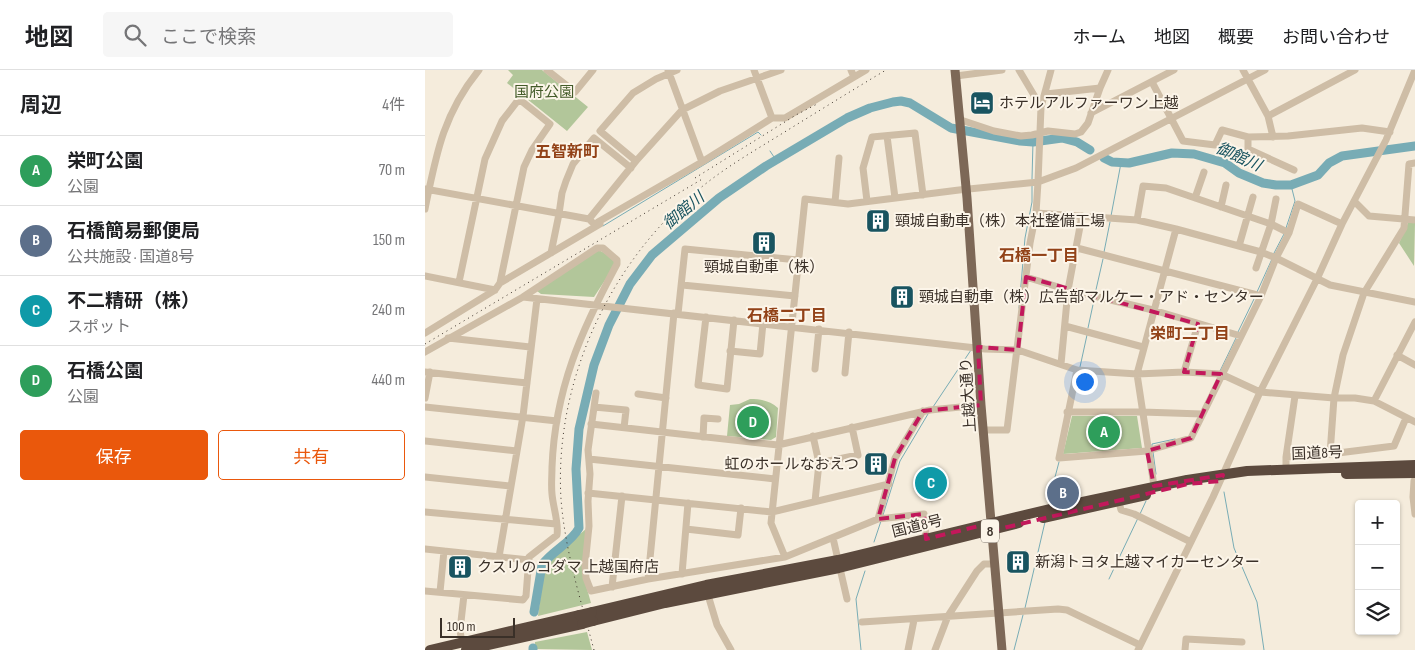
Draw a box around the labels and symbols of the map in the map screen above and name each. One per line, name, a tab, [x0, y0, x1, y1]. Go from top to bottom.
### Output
park label: 国府公園	[514, 83, 574, 102]
hotel icon: ホテルアルファーワン上越	[969, 90, 995, 116]
place label: ホテルアルファーワン上越	[999, 94, 1179, 113]
water label: 御館川	[1213, 139, 1266, 177]
district label: 五智新町	[535, 143, 599, 162]
water label: 御館川	[659, 187, 710, 234]
building icon: 頸城自動車（株）本社整備工場	[865, 208, 891, 234]
place label: 頸城自動車（株）本社整備工場	[895, 212, 1105, 231]
building icon: 頸城自動車（株）	[751, 230, 777, 256]
district label: 石橋一丁目	[999, 247, 1079, 266]
place label: 頸城自動車（株）	[704, 258, 824, 277]
building icon: 頸城自動車（株）広告部マルケー・アド・センター	[889, 284, 915, 310]
place label: 頸城自動車（株）広告部マルケー・アド・センター	[919, 288, 1264, 307]
district label: 石橋二丁目	[747, 307, 827, 326]
district label: 栄町二丁目	[1150, 325, 1230, 344]
street label: 上越大通り	[956, 357, 981, 433]
your location	[1072, 369, 1098, 395]
pin: D	[737, 403, 769, 441]
pin: A	[1088, 413, 1120, 451]
street label: 国道8号	[1291, 443, 1343, 464]
building icon: 虹のホールなおえつ	[863, 451, 889, 477]
place label: 虹のホールなおえつ	[724, 455, 859, 474]
pin: C	[915, 464, 947, 502]
pin: B	[1047, 474, 1079, 512]
street label: 国道8号	[890, 511, 944, 542]
road number: 8	[981, 520, 999, 542]
building icon: 新潟トヨタ上越マイカーセンター	[1005, 549, 1031, 575]
place label: 新潟トヨタ上越マイカーセンター	[1035, 553, 1260, 572]
building icon: クスリのコダマ 上越国府店	[447, 554, 473, 580]
place label: クスリのコダマ 上越国府店	[477, 558, 659, 577]
scale bar	[440, 615, 515, 638]

